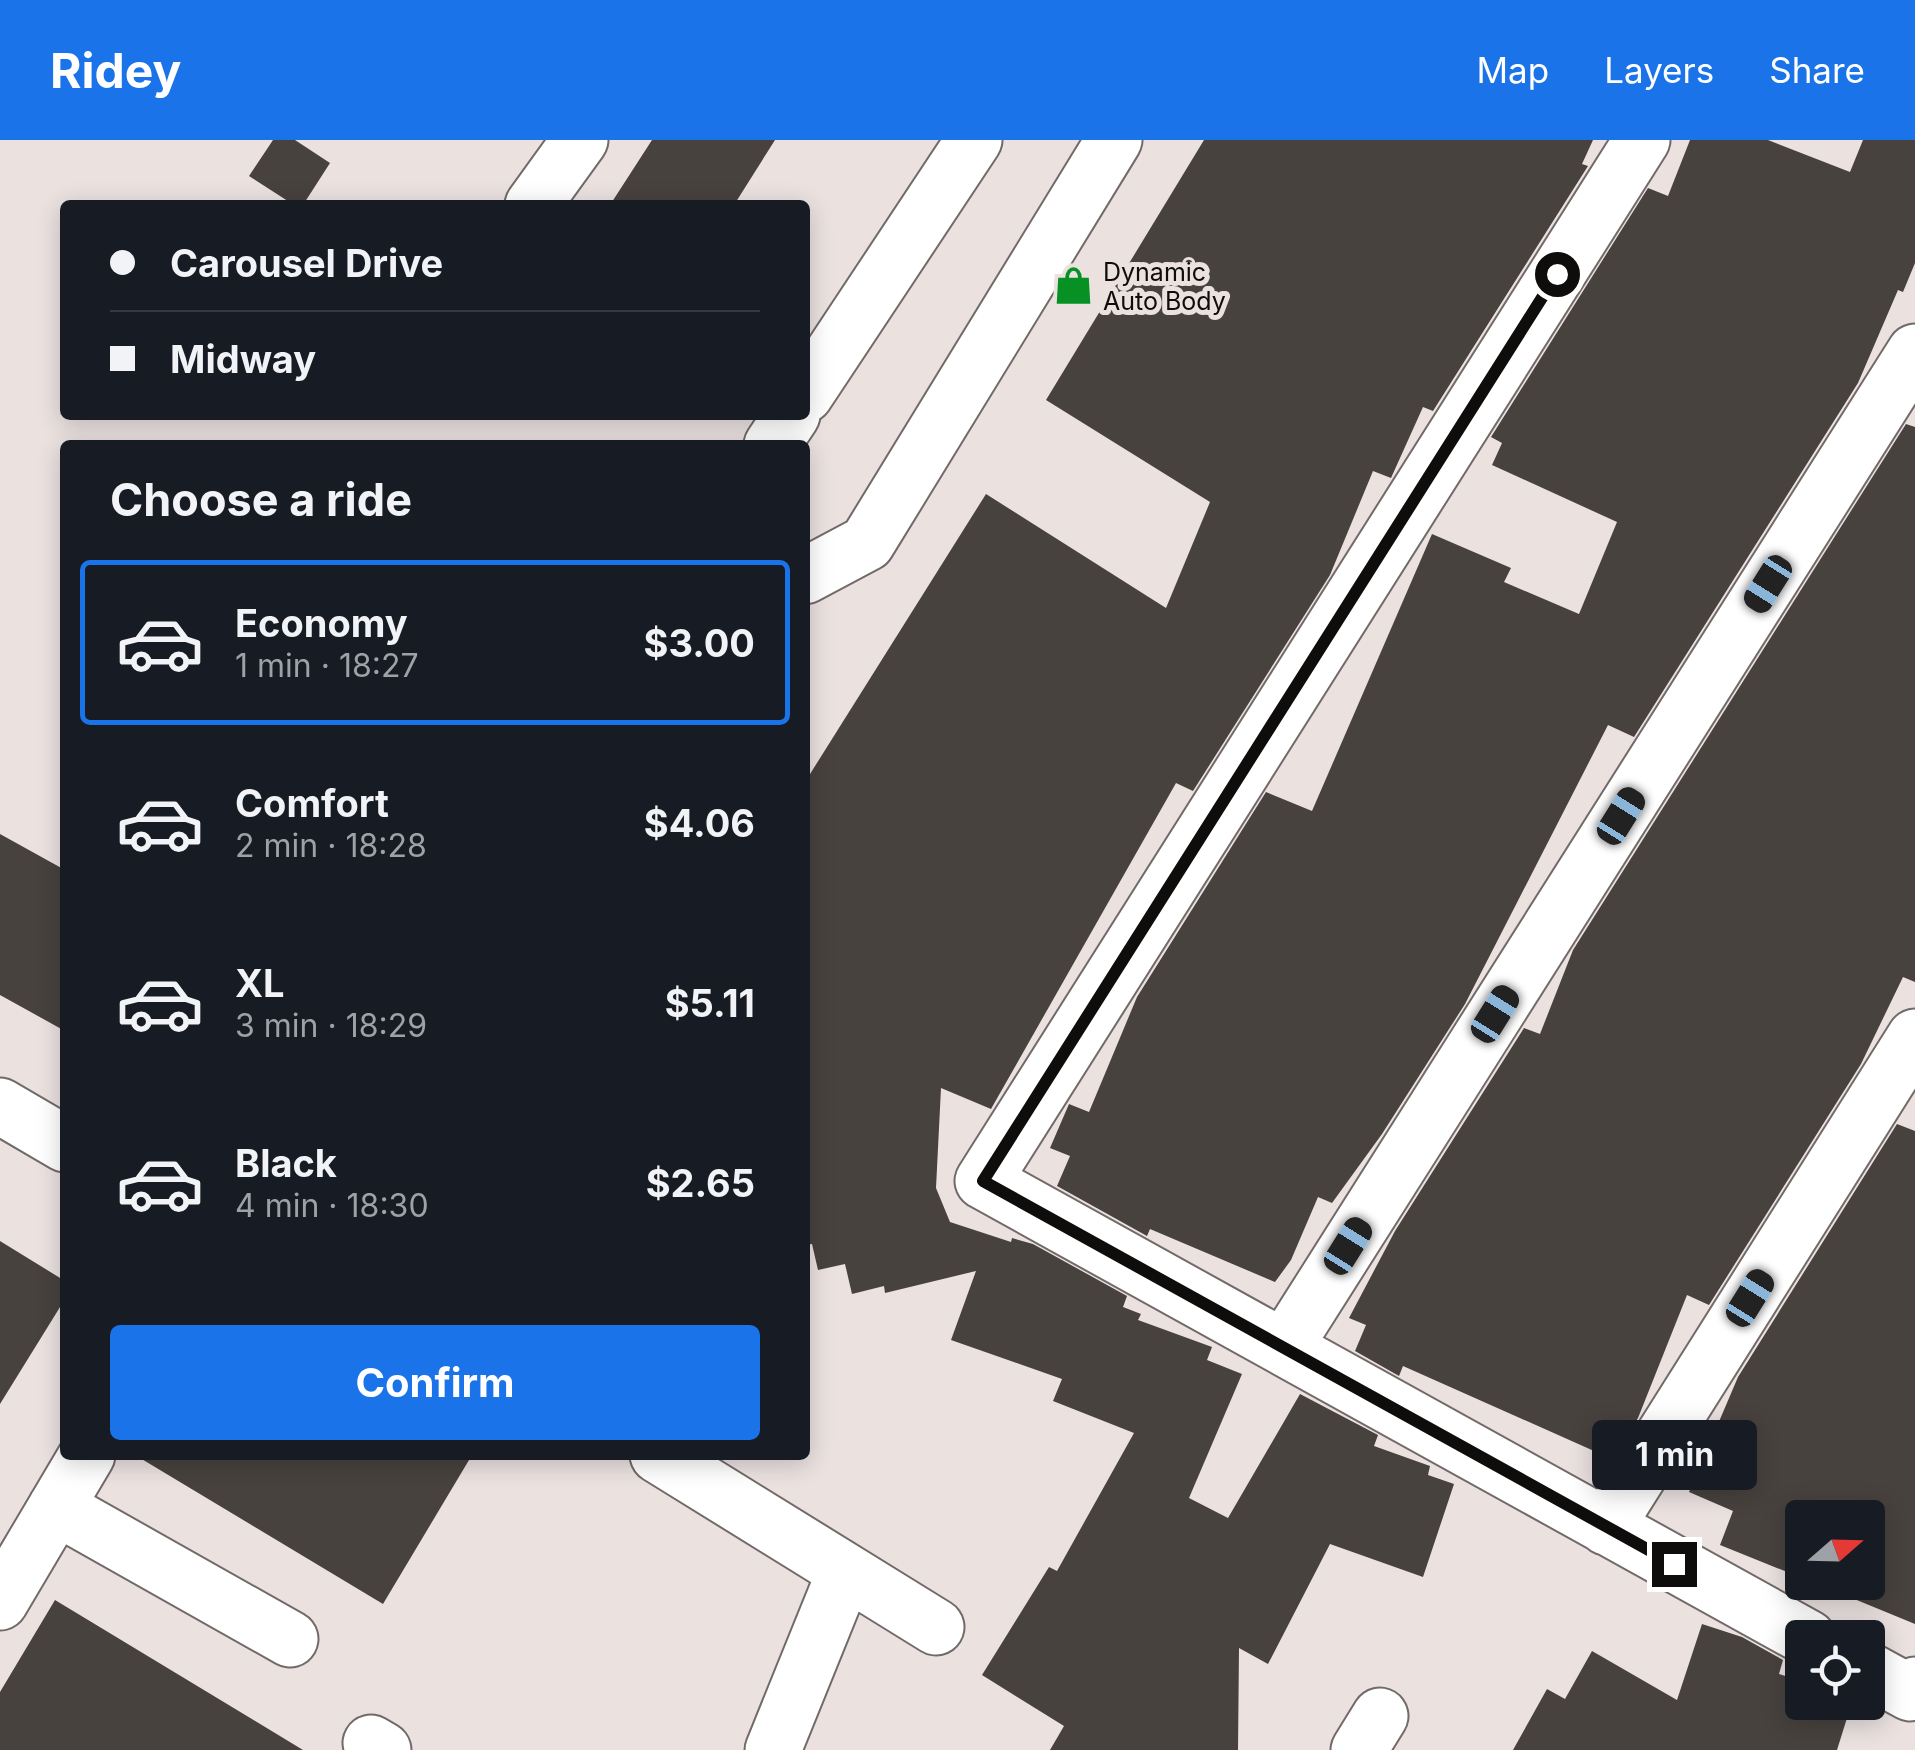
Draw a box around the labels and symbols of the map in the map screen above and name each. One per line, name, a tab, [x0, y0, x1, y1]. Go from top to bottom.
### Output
route start	[1535, 252, 1580, 297]
place label: Dynamic Auto Body	[1103, 257, 1226, 316]
shop icon: Dynamic Auto Body	[1052, 265, 1094, 307]
car	[1739, 551, 1797, 617]
car	[1592, 783, 1650, 849]
car	[1466, 981, 1524, 1047]
car	[1319, 1213, 1377, 1279]
car	[1721, 1265, 1779, 1331]
callout: 1 min	[1592, 1419, 1756, 1489]
north arrow	[1785, 1500, 1885, 1600]
route end	[1652, 1542, 1697, 1587]

